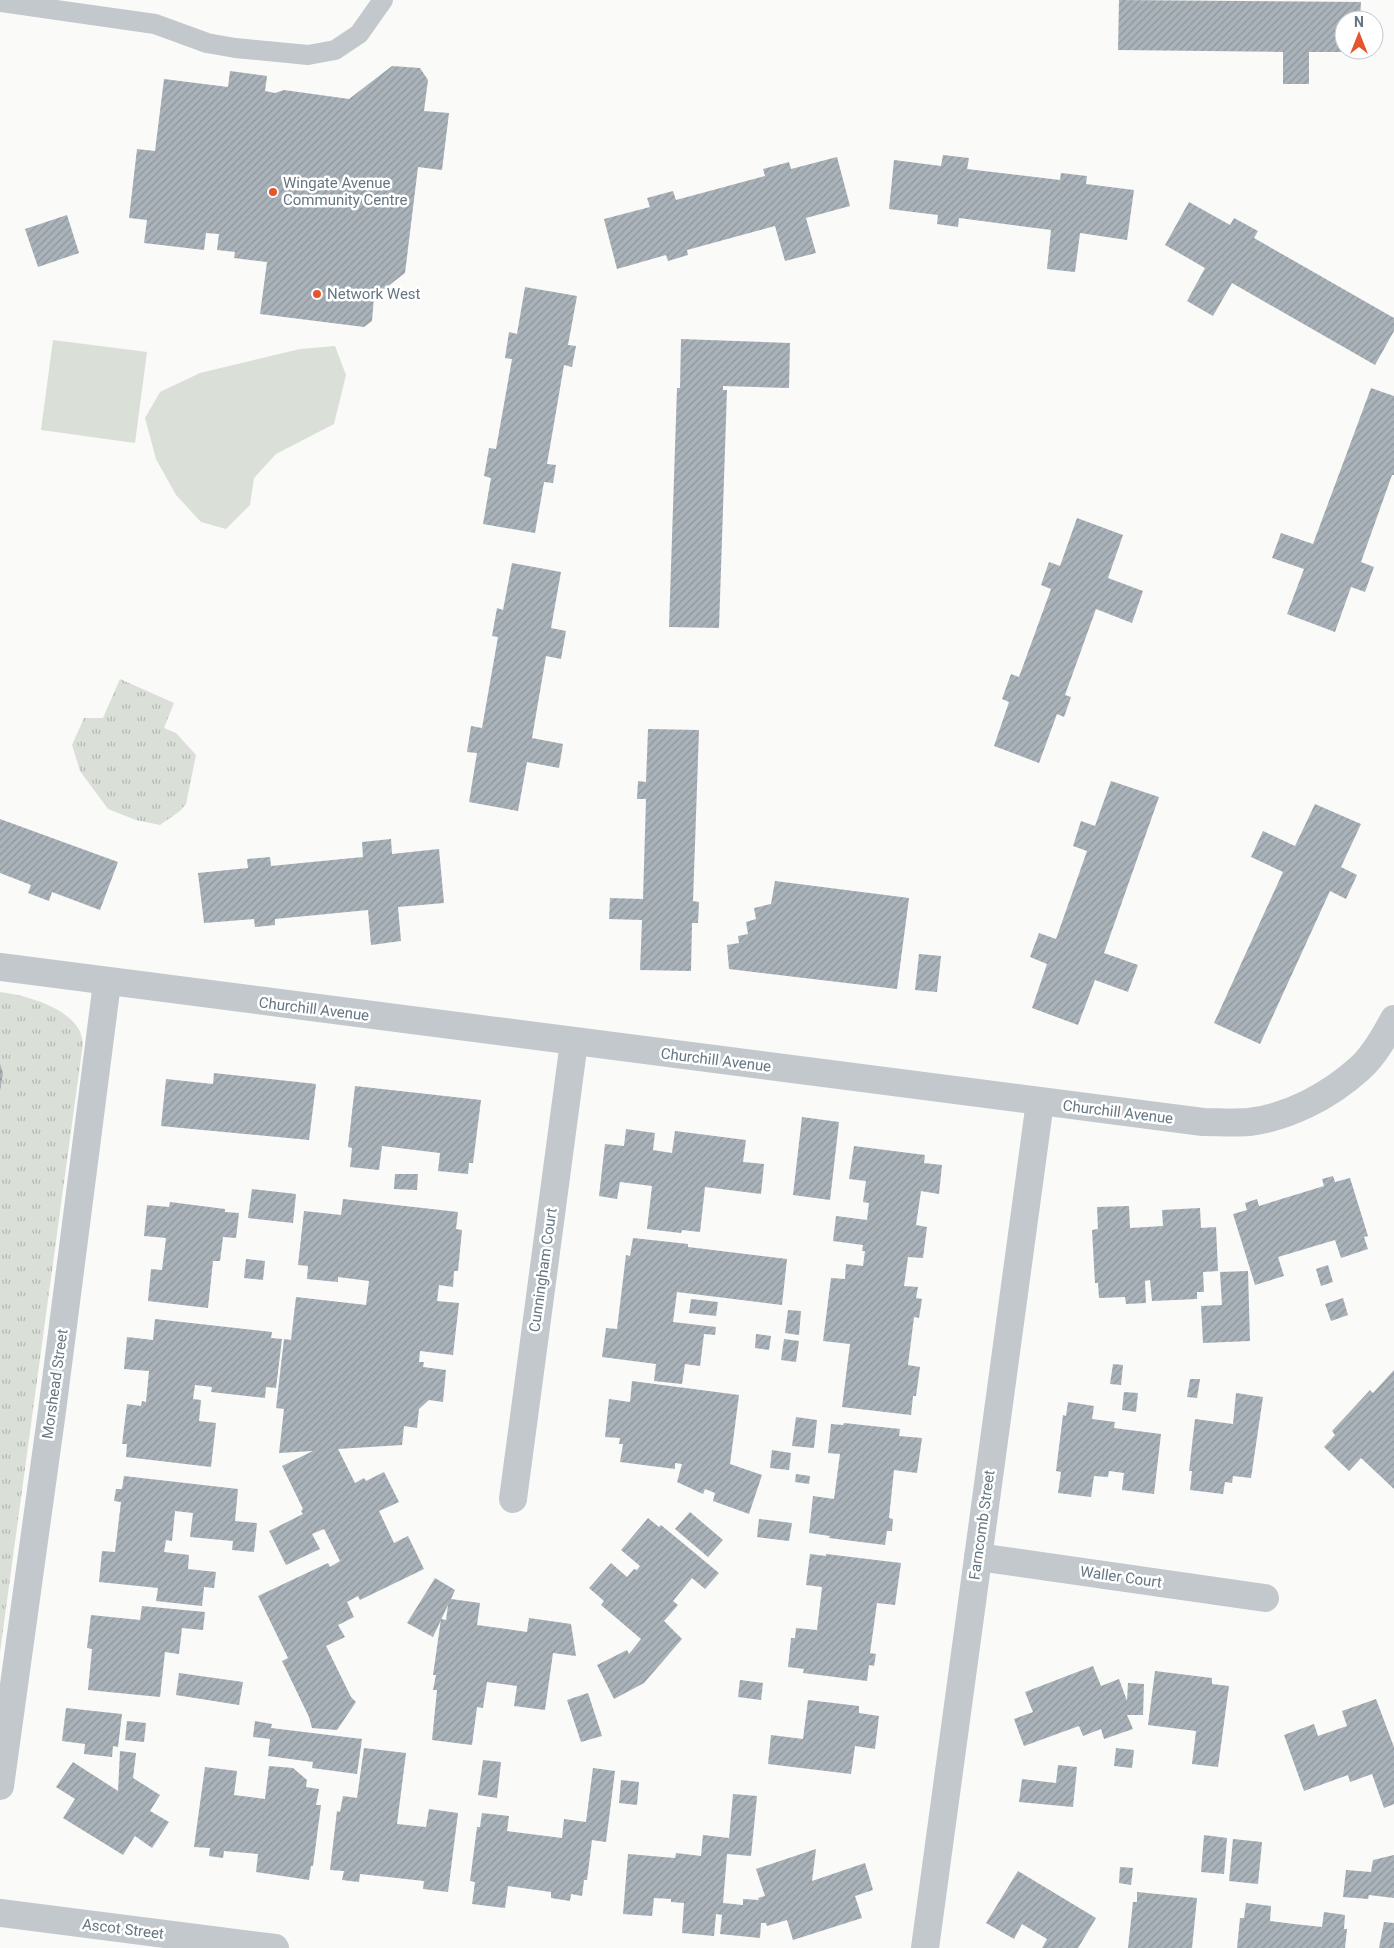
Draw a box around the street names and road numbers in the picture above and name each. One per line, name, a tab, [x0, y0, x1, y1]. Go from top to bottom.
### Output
street label: Churchill Avenue	[258, 993, 370, 1025]
street label: Churchill Avenue	[660, 1044, 772, 1076]
street label: Churchill Avenue	[1062, 1096, 1174, 1128]
street label: Cunningham Court	[525, 1207, 561, 1333]
street label: Morshead Street	[38, 1328, 72, 1440]
street label: Farncomb Street	[965, 1469, 999, 1581]
street label: Waller Court	[1079, 1562, 1163, 1592]
street label: Ascot Street	[81, 1915, 165, 1943]

